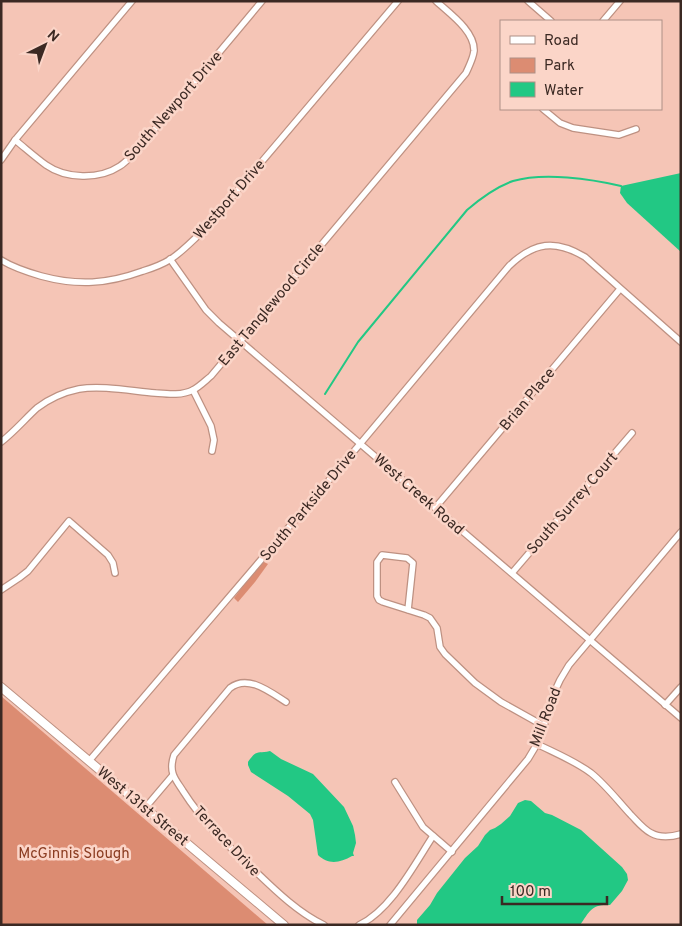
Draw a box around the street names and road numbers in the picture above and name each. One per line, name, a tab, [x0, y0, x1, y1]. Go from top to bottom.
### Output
street label: South Newport Drive	[121, 48, 227, 166]
street label: Westport Drive	[190, 156, 270, 244]
street label: East Tanglewood Circle	[215, 239, 329, 371]
street label: Brian Place	[496, 364, 560, 435]
street label: South Parkside Drive	[257, 446, 361, 566]
street label: South Surrey Court	[524, 449, 623, 559]
street label: West Creek Road	[369, 451, 467, 540]
street label: Mill Road	[526, 685, 566, 750]
street label: West 131st Street	[92, 763, 192, 851]
street label: Terrace Drive	[188, 803, 263, 881]

